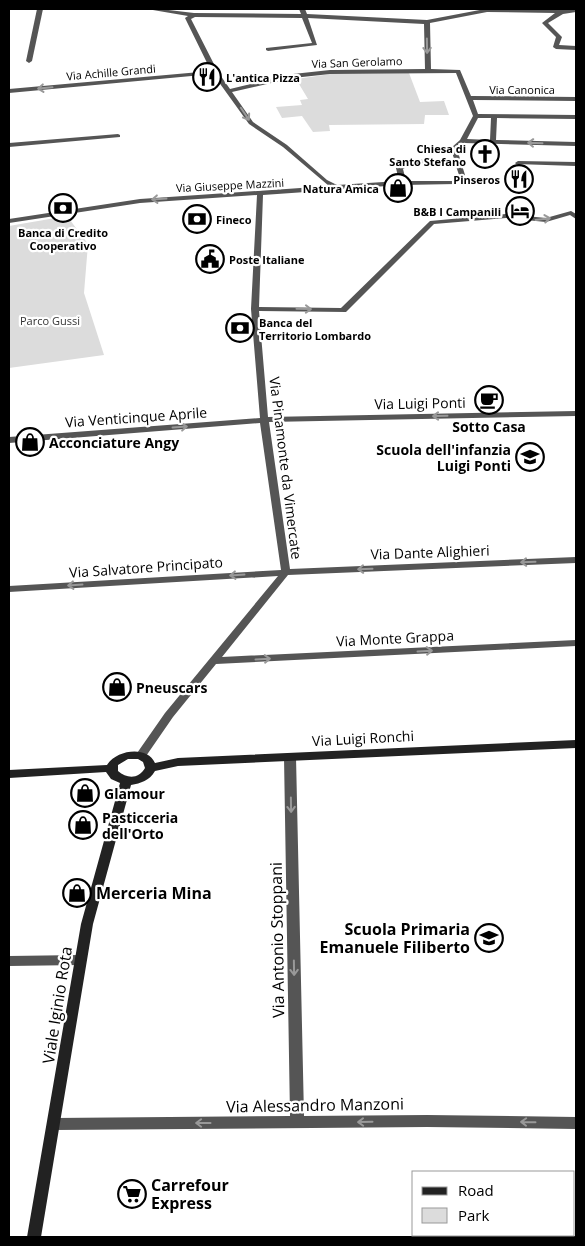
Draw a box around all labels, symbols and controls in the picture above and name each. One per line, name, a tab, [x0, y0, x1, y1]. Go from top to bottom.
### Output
one-way arrow	[423, 38, 432, 54]
street label: Via San Gerolamo	[311, 53, 403, 71]
street label: Via Achille Grandi	[66, 61, 156, 83]
restaurant icon: L'antica Pizza	[192, 62, 222, 92]
place label: L'antica Pizza	[226, 70, 300, 85]
street label: Via Canonica	[489, 82, 555, 97]
one-way arrow	[37, 84, 53, 93]
one-way arrow	[240, 107, 250, 121]
one-way arrow	[527, 138, 543, 147]
church icon: Chiesa di Santo Stefano	[470, 139, 500, 169]
place label: Chiesa di Santo Stefano	[389, 141, 466, 169]
restaurant icon: Pinseros	[504, 164, 534, 194]
place label: Pinseros	[453, 172, 501, 187]
shop icon: Natura Amica	[383, 173, 413, 203]
street label: Via Giuseppe Mazzini	[176, 175, 284, 195]
place label: Natura Amica	[303, 181, 379, 196]
bank icon: Banca di Credito Cooperativo	[48, 193, 78, 223]
one-way arrow	[151, 195, 167, 204]
hotel icon: B&B I Campanili	[505, 196, 535, 226]
bank icon: Fineco	[182, 204, 212, 234]
place label: B&B I Campanili	[413, 204, 501, 219]
place label: Fineco	[216, 212, 252, 227]
one-way arrow	[535, 214, 551, 224]
place label: Banca di Credito Cooperativo	[18, 225, 108, 253]
public building icon: Poste Italiane	[195, 244, 225, 274]
place label: Poste Italiane	[229, 252, 305, 267]
one-way arrow	[296, 305, 312, 314]
park label: Parco Gussi	[20, 313, 80, 328]
bank icon: Banca del Territorio Lombardo	[225, 313, 255, 343]
place label: Banca del Territorio Lombardo	[259, 315, 371, 343]
street label: Via Pinamonte da Vimercate	[265, 376, 307, 561]
cafe icon: Sotto Casa	[474, 385, 504, 415]
street label: Via Luigi Ponti	[374, 393, 466, 413]
street label: Via Venticinque Aprile	[64, 403, 208, 431]
one-way arrow	[432, 411, 448, 421]
place label: Sotto Casa	[452, 417, 526, 436]
one-way arrow	[171, 422, 187, 432]
shop icon: Acconciature Angy	[15, 427, 45, 457]
place label: Acconciature Angy	[49, 433, 179, 452]
place label: Scuola dell'infanzia Luigi Ponti	[376, 440, 511, 475]
school or university icon: Scuola dell'infanzia Luigi Ponti	[515, 442, 545, 472]
street label: Via Dante Alighieri	[370, 540, 490, 564]
street label: Via Salvatore Principato	[69, 552, 223, 582]
one-way arrow	[520, 557, 536, 566]
one-way arrow	[357, 564, 373, 573]
one-way arrow	[229, 571, 245, 580]
one-way arrow	[67, 581, 83, 590]
street label: Via Monte Grappa	[336, 625, 454, 651]
one-way arrow	[417, 646, 433, 655]
one-way arrow	[255, 654, 271, 663]
shop icon: Pneuscars	[102, 672, 132, 702]
place label: Pneuscars	[136, 678, 207, 697]
street label: Via Luigi Ronchi	[312, 726, 414, 750]
shop icon: Glamour	[70, 778, 100, 808]
place label: Glamour	[104, 784, 165, 803]
one-way arrow	[286, 797, 296, 813]
place label: Pasticceria dell'Orto	[102, 808, 178, 843]
shop icon: Pasticceria dell'Orto	[68, 810, 98, 840]
street label: Via Antonio Stoppani	[265, 862, 289, 1018]
shop icon: Merceria Mina	[62, 878, 92, 908]
place label: Merceria Mina	[96, 882, 212, 904]
place label: Scuola Primaria Emanuele Filiberto	[320, 918, 470, 958]
school or university icon: Scuola Primaria Emanuele Filiberto	[474, 923, 504, 953]
street label: Viale Iginio Rota	[37, 945, 77, 1065]
one-way arrow	[289, 960, 299, 976]
street label: Via Alessandro Manzoni	[226, 1092, 404, 1118]
one-way arrow	[357, 1117, 374, 1127]
one-way arrow	[520, 1118, 536, 1127]
one-way arrow	[195, 1119, 211, 1128]
legend	[412, 1171, 575, 1236]
place label: Carrefour Express	[151, 1174, 229, 1214]
supermarket icon: Carrefour Express	[117, 1179, 147, 1209]
text: Road	[458, 1180, 494, 1200]
text: Park	[458, 1205, 489, 1225]

